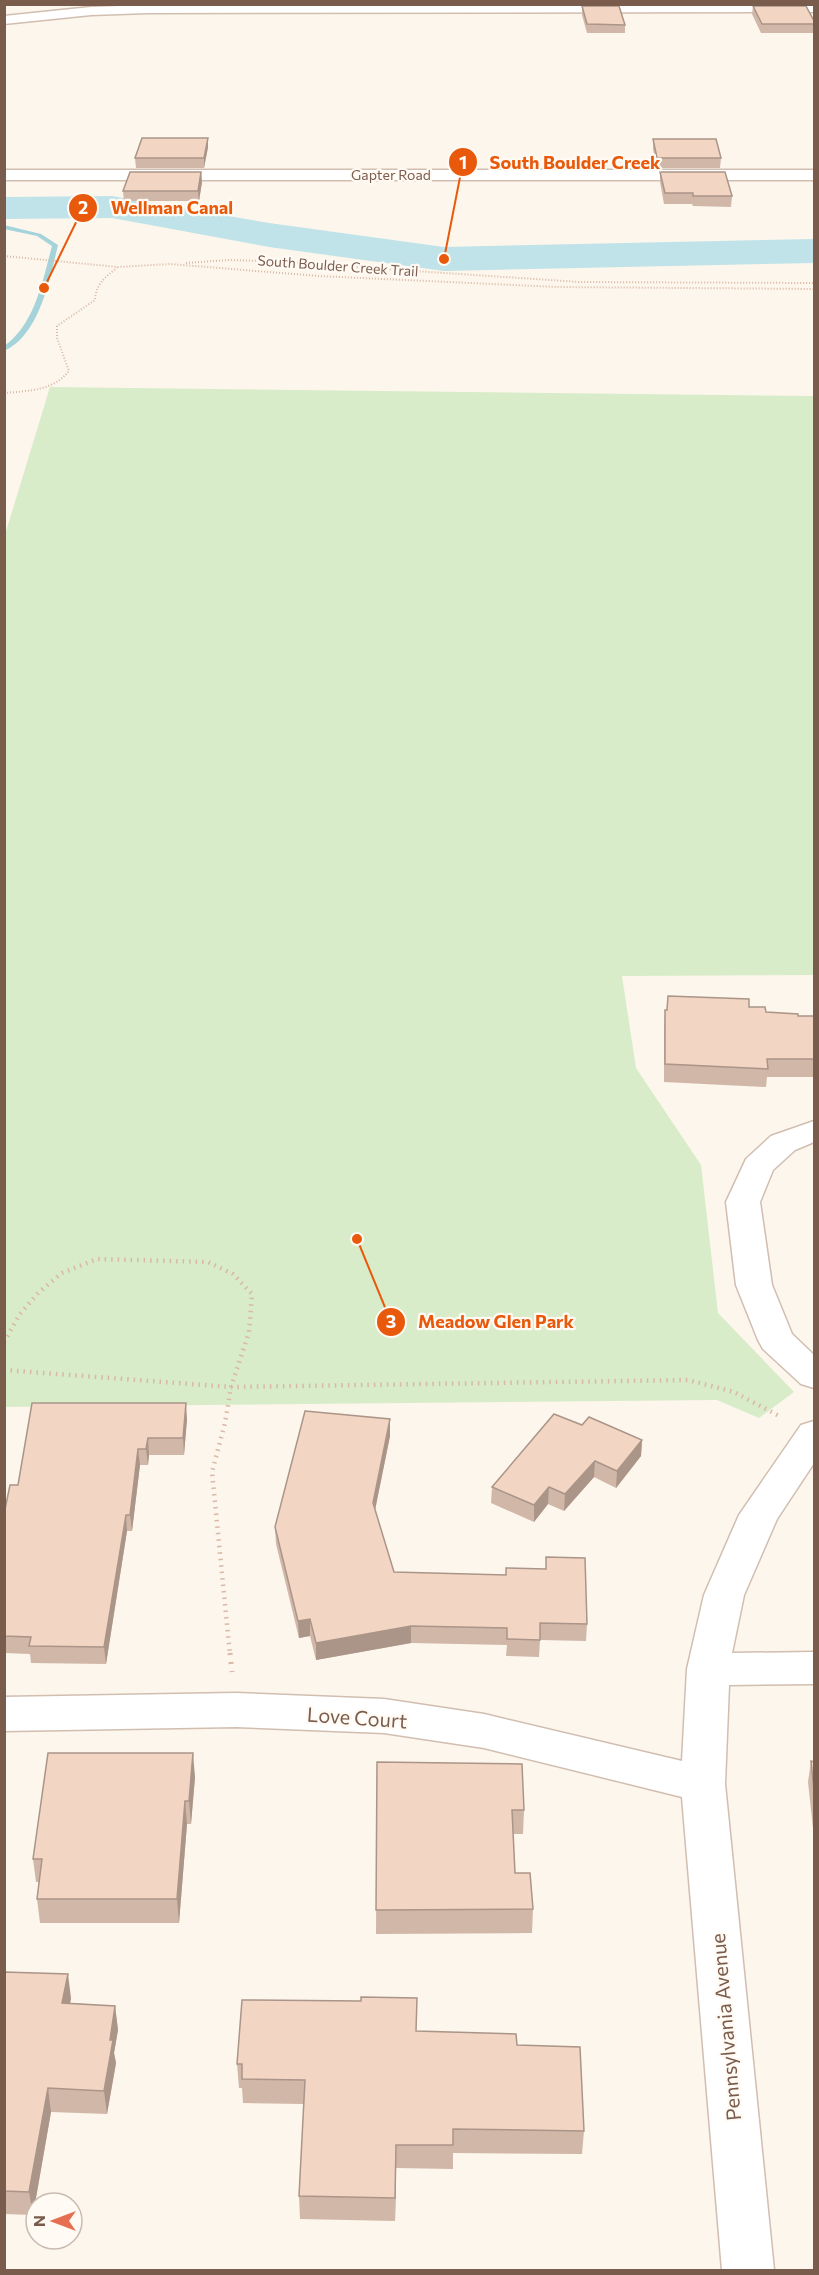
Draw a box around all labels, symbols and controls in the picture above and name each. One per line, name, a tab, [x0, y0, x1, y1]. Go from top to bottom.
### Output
callout: South Boulder Creek	[448, 144, 673, 180]
text: 1	[459, 151, 467, 173]
text: South Boulder Creek	[490, 151, 661, 173]
street label: Gapter Road	[351, 166, 431, 183]
callout: Wellman Canal	[68, 190, 245, 226]
text: 2	[78, 196, 88, 218]
text: Wellman Canal	[111, 196, 233, 218]
street label: South Boulder Creek Trail	[257, 251, 419, 280]
callout: Meadow Glen Park	[376, 1304, 586, 1340]
text: 3	[386, 1310, 396, 1332]
text: Meadow Glen Park	[418, 1310, 575, 1332]
street label: Love Court	[306, 1702, 408, 1732]
street label: Pennsylvania Avenue	[705, 1932, 745, 2122]
north arrow	[24, 2191, 84, 2251]
text: N	[29, 2215, 48, 2227]

